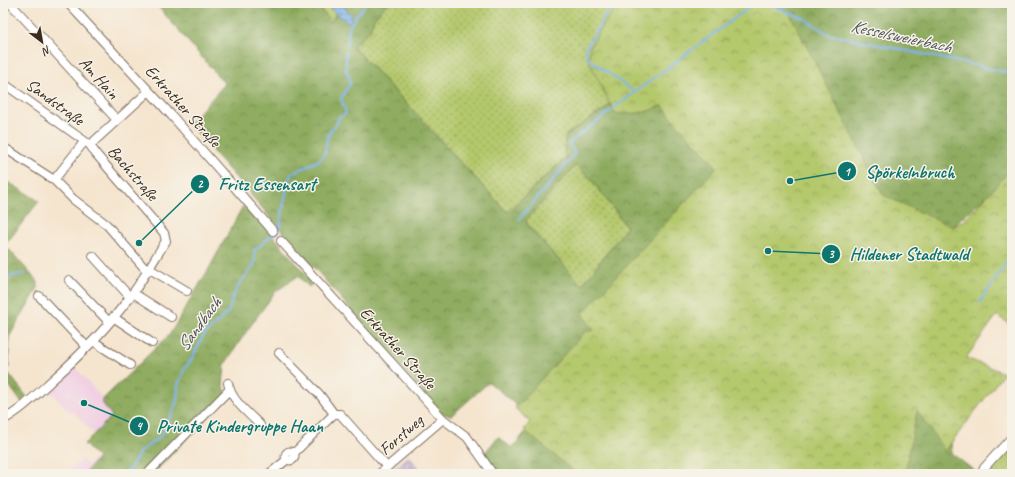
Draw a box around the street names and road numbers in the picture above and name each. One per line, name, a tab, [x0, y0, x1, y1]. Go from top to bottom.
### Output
street label: Am Hain	[74, 52, 124, 104]
street label: Erkrather Straße	[141, 60, 226, 153]
street label: Sandstraße	[22, 74, 89, 131]
street label: Bachstraße	[103, 141, 164, 206]
street label: Erkrather Straße	[356, 302, 441, 395]
street label: Forstweg	[375, 409, 429, 460]

